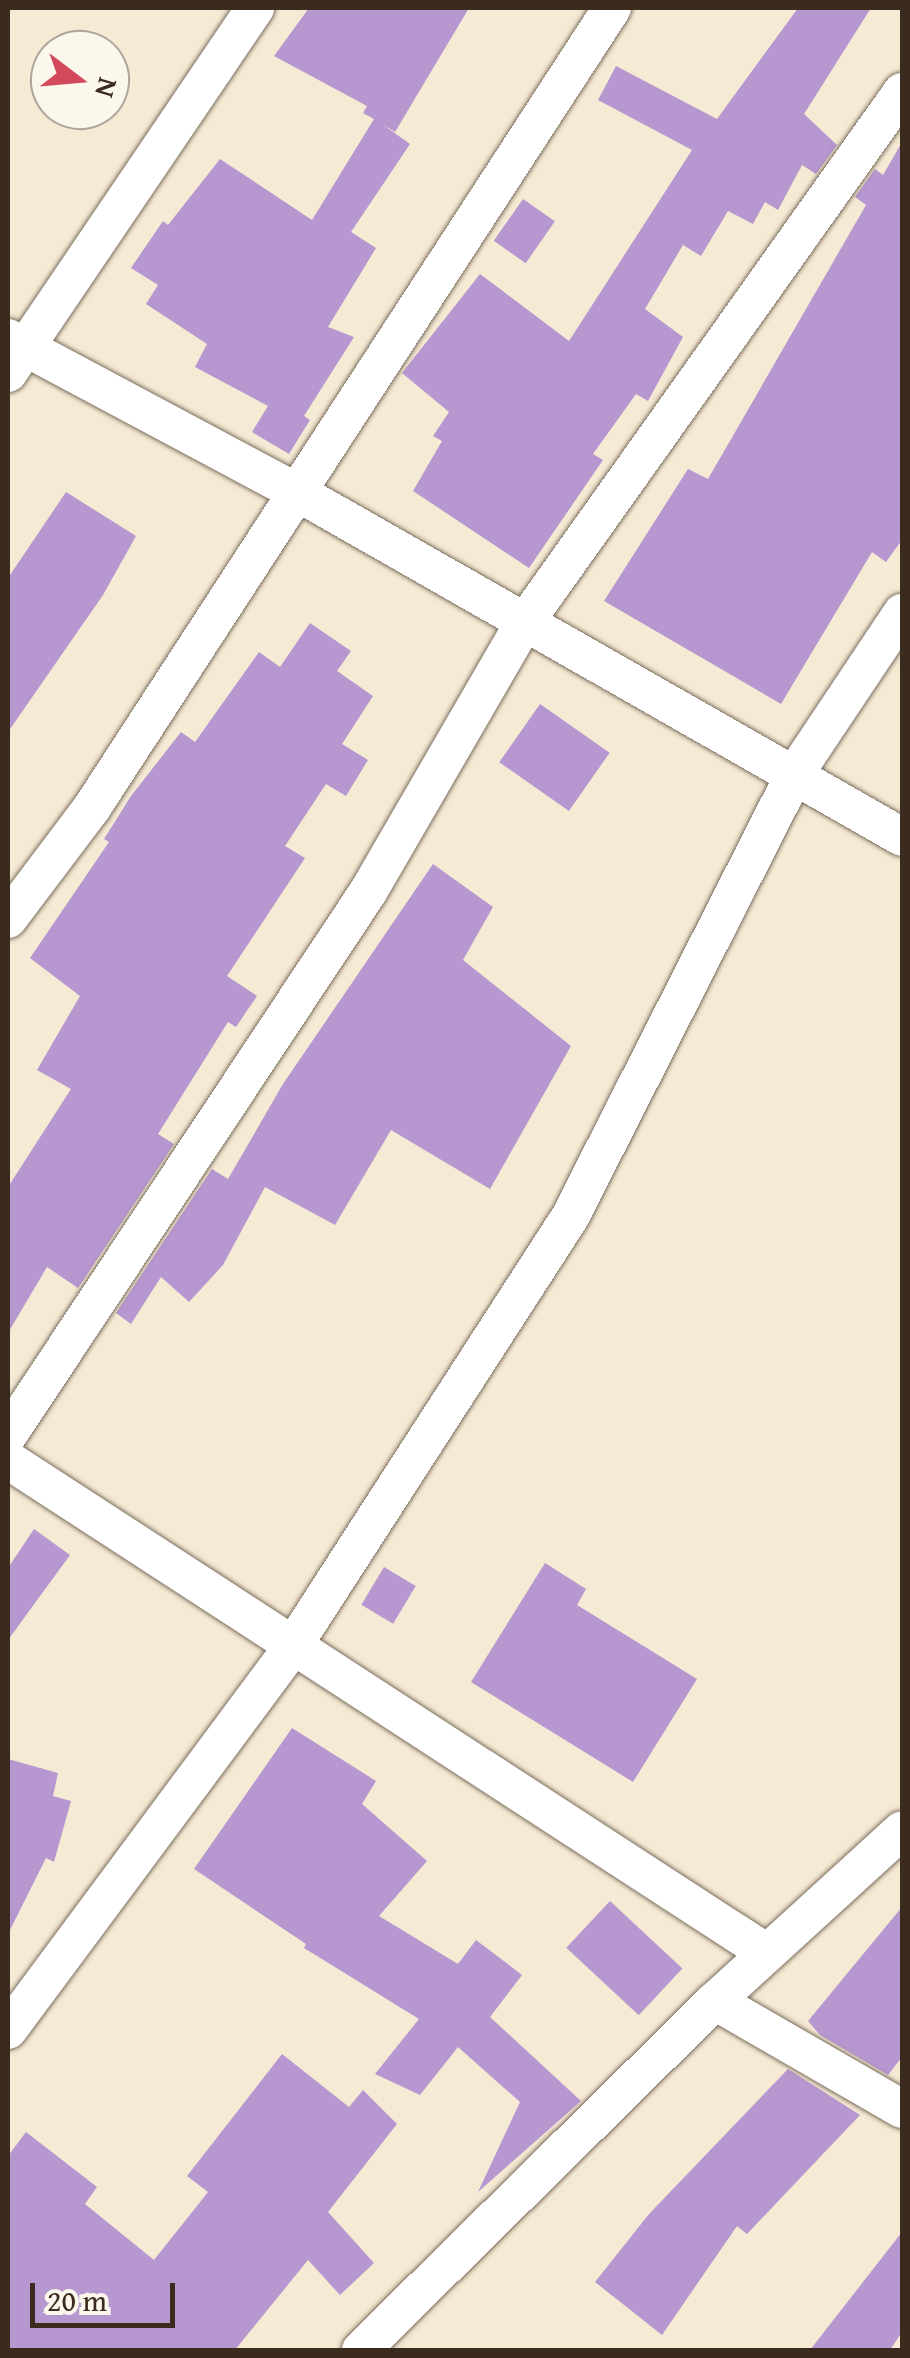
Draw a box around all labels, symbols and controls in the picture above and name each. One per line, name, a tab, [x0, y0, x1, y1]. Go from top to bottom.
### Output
north arrow	[30, 30, 130, 130]
text: N	[85, 73, 130, 103]
scale bar	[35, 2263, 180, 2325]
text: 20 m	[47, 2278, 107, 2322]

